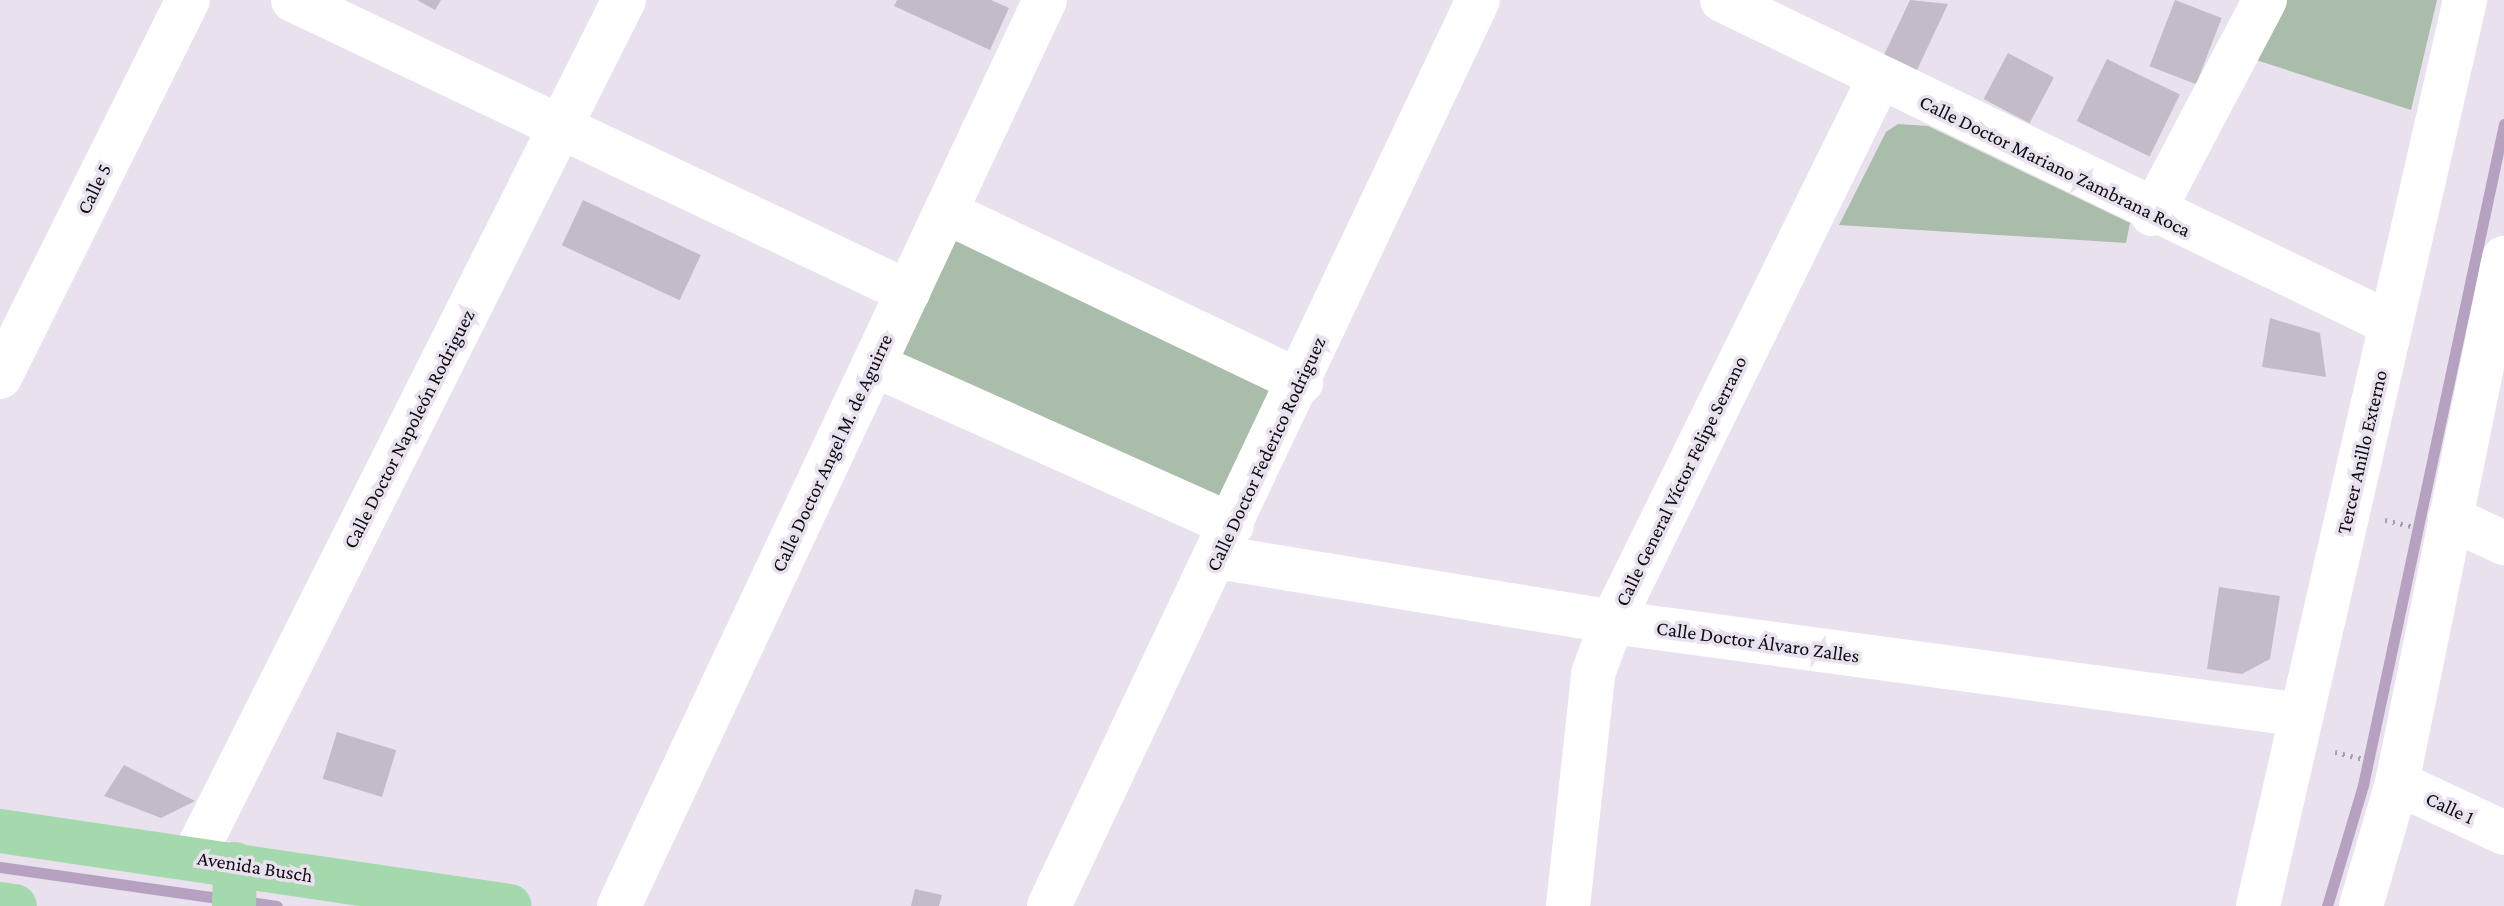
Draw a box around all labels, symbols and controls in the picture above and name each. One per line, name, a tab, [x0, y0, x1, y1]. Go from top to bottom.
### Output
street label: Calle Doctor Mariano Zambrana Roca	[1915, 90, 2195, 242]
street label: Calle 5	[72, 160, 116, 218]
street label: Calle Doctor Napoleón Rodriguez	[338, 305, 480, 553]
street label: Calle Doctor Angel M. de Aguirre	[766, 330, 898, 576]
street label: Calle Doctor Federico Rodriguez	[1201, 333, 1331, 575]
street label: Calle General Víctor Felipe Serrano	[1610, 352, 1752, 610]
street label: Tercer Anillo Externo	[2331, 368, 2393, 536]
street label: Calle Doctor Álvaro Zalles	[1655, 616, 1861, 668]
street label: Calle 1	[2422, 786, 2478, 830]
street label: Avenida Busch	[196, 846, 314, 888]

